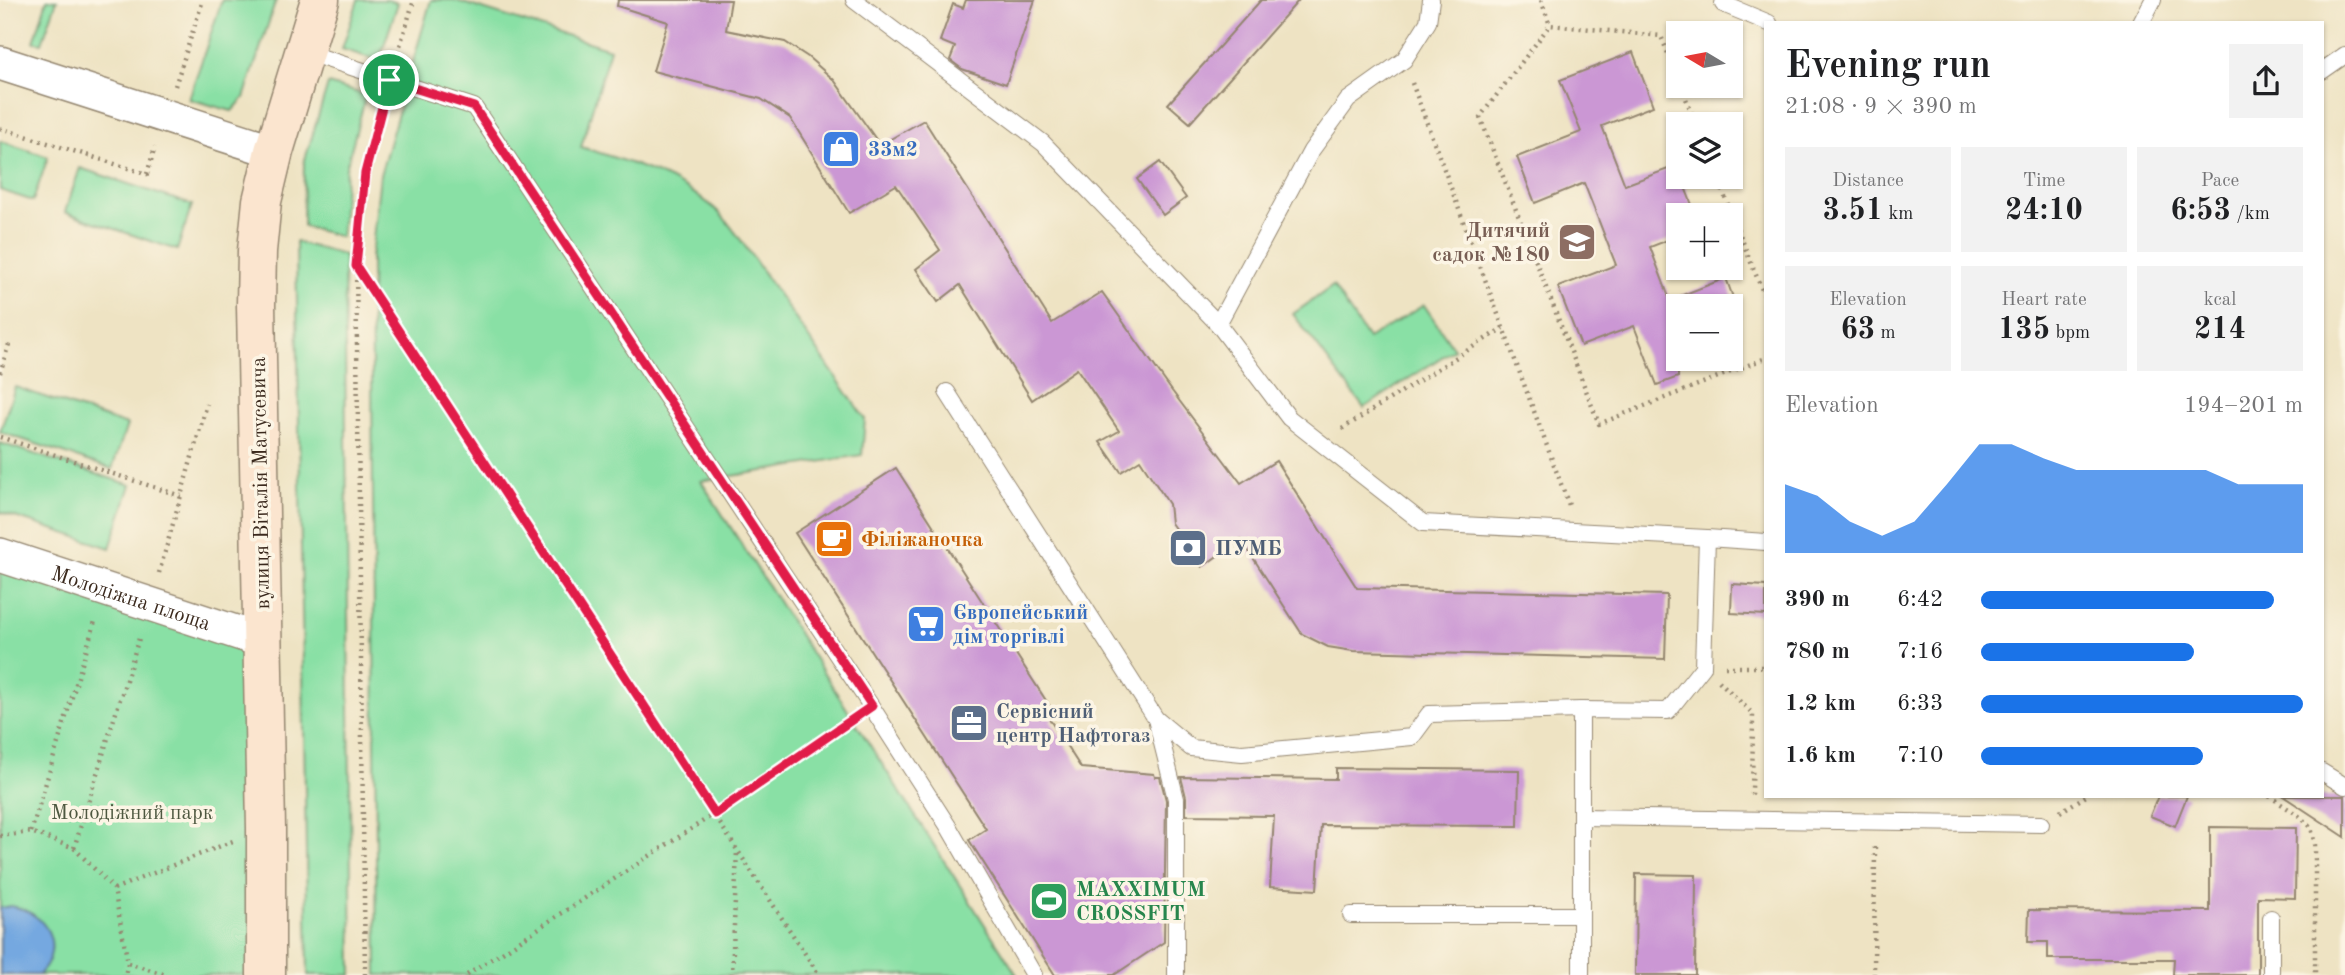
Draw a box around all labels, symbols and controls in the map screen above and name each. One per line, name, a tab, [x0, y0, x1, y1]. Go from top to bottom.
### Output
north arrow	[1666, 21, 1743, 98]
map controls	[1666, 21, 1743, 371]
button: share	[2229, 44, 2303, 118]
text: Evening run	[1785, 48, 1991, 86]
pin	[359, 50, 419, 110]
icon: arrive	[370, 61, 408, 99]
text: 21:08 · 9 × 390 m	[1785, 95, 1977, 118]
button: layers	[1666, 112, 1743, 189]
shop icon: 33м2	[820, 128, 862, 170]
place label: 33м2	[868, 140, 918, 161]
text: Distance	[1832, 172, 1904, 191]
text: Time	[2023, 172, 2065, 191]
text: Pace	[2201, 172, 2239, 191]
text: 3.51	[1823, 196, 1883, 226]
text: 24:10	[2005, 196, 2083, 226]
text: 6:53	[2170, 196, 2231, 226]
button: +	[1666, 203, 1743, 280]
text: km	[1883, 205, 1913, 224]
text: /km	[2231, 205, 2270, 224]
place label: Дитячий садок №180	[1432, 221, 1550, 266]
school or university icon: Дитячий садок №180	[1556, 221, 1598, 263]
text: Elevation	[1829, 291, 1907, 310]
text: Heart rate	[2001, 291, 2087, 310]
text: kcal	[2204, 291, 2236, 310]
button: −	[1666, 294, 1743, 371]
text: 63	[1840, 315, 1875, 345]
text: 135	[1998, 315, 2050, 345]
text: 214	[2194, 315, 2246, 345]
text: m	[1875, 324, 1896, 343]
text: bpm	[2050, 324, 2090, 343]
street label: вулиця Віталія Матусевича	[249, 356, 274, 610]
text: Elevation	[1785, 394, 1879, 417]
text: 194–201 m	[2184, 394, 2303, 417]
cafe icon: Філіжаночка	[813, 518, 855, 560]
bank icon: ПУМБ	[1167, 527, 1209, 569]
place label: Філіжаночка	[861, 530, 984, 551]
place label: ПУМБ	[1215, 539, 1282, 560]
street label: Молодіжна площа	[48, 564, 213, 635]
text: 390 m	[1785, 588, 1850, 611]
text: 6:42	[1897, 588, 1943, 611]
supermarket icon: Європейський дім торгівлі	[905, 603, 947, 645]
place label: Європейський дім торгівлі	[953, 603, 1088, 648]
text: 780 m	[1785, 640, 1850, 663]
text: 7:16	[1897, 640, 1943, 663]
text: 1.2 km	[1785, 692, 1856, 715]
text: 6:33	[1897, 692, 1943, 715]
office icon: Сервісний центр Нафтогаз	[948, 702, 990, 744]
place label: Сервісний центр Нафтогаз	[996, 702, 1150, 747]
text: 1.6 km	[1785, 744, 1856, 767]
text: 7:10	[1897, 744, 1943, 767]
park label: Молодіжний парк	[51, 803, 214, 824]
sports icon: MAXXIMUM CROSSFIT	[1028, 880, 1070, 922]
place label: MAXXIMUM CROSSFIT	[1076, 880, 1206, 925]

